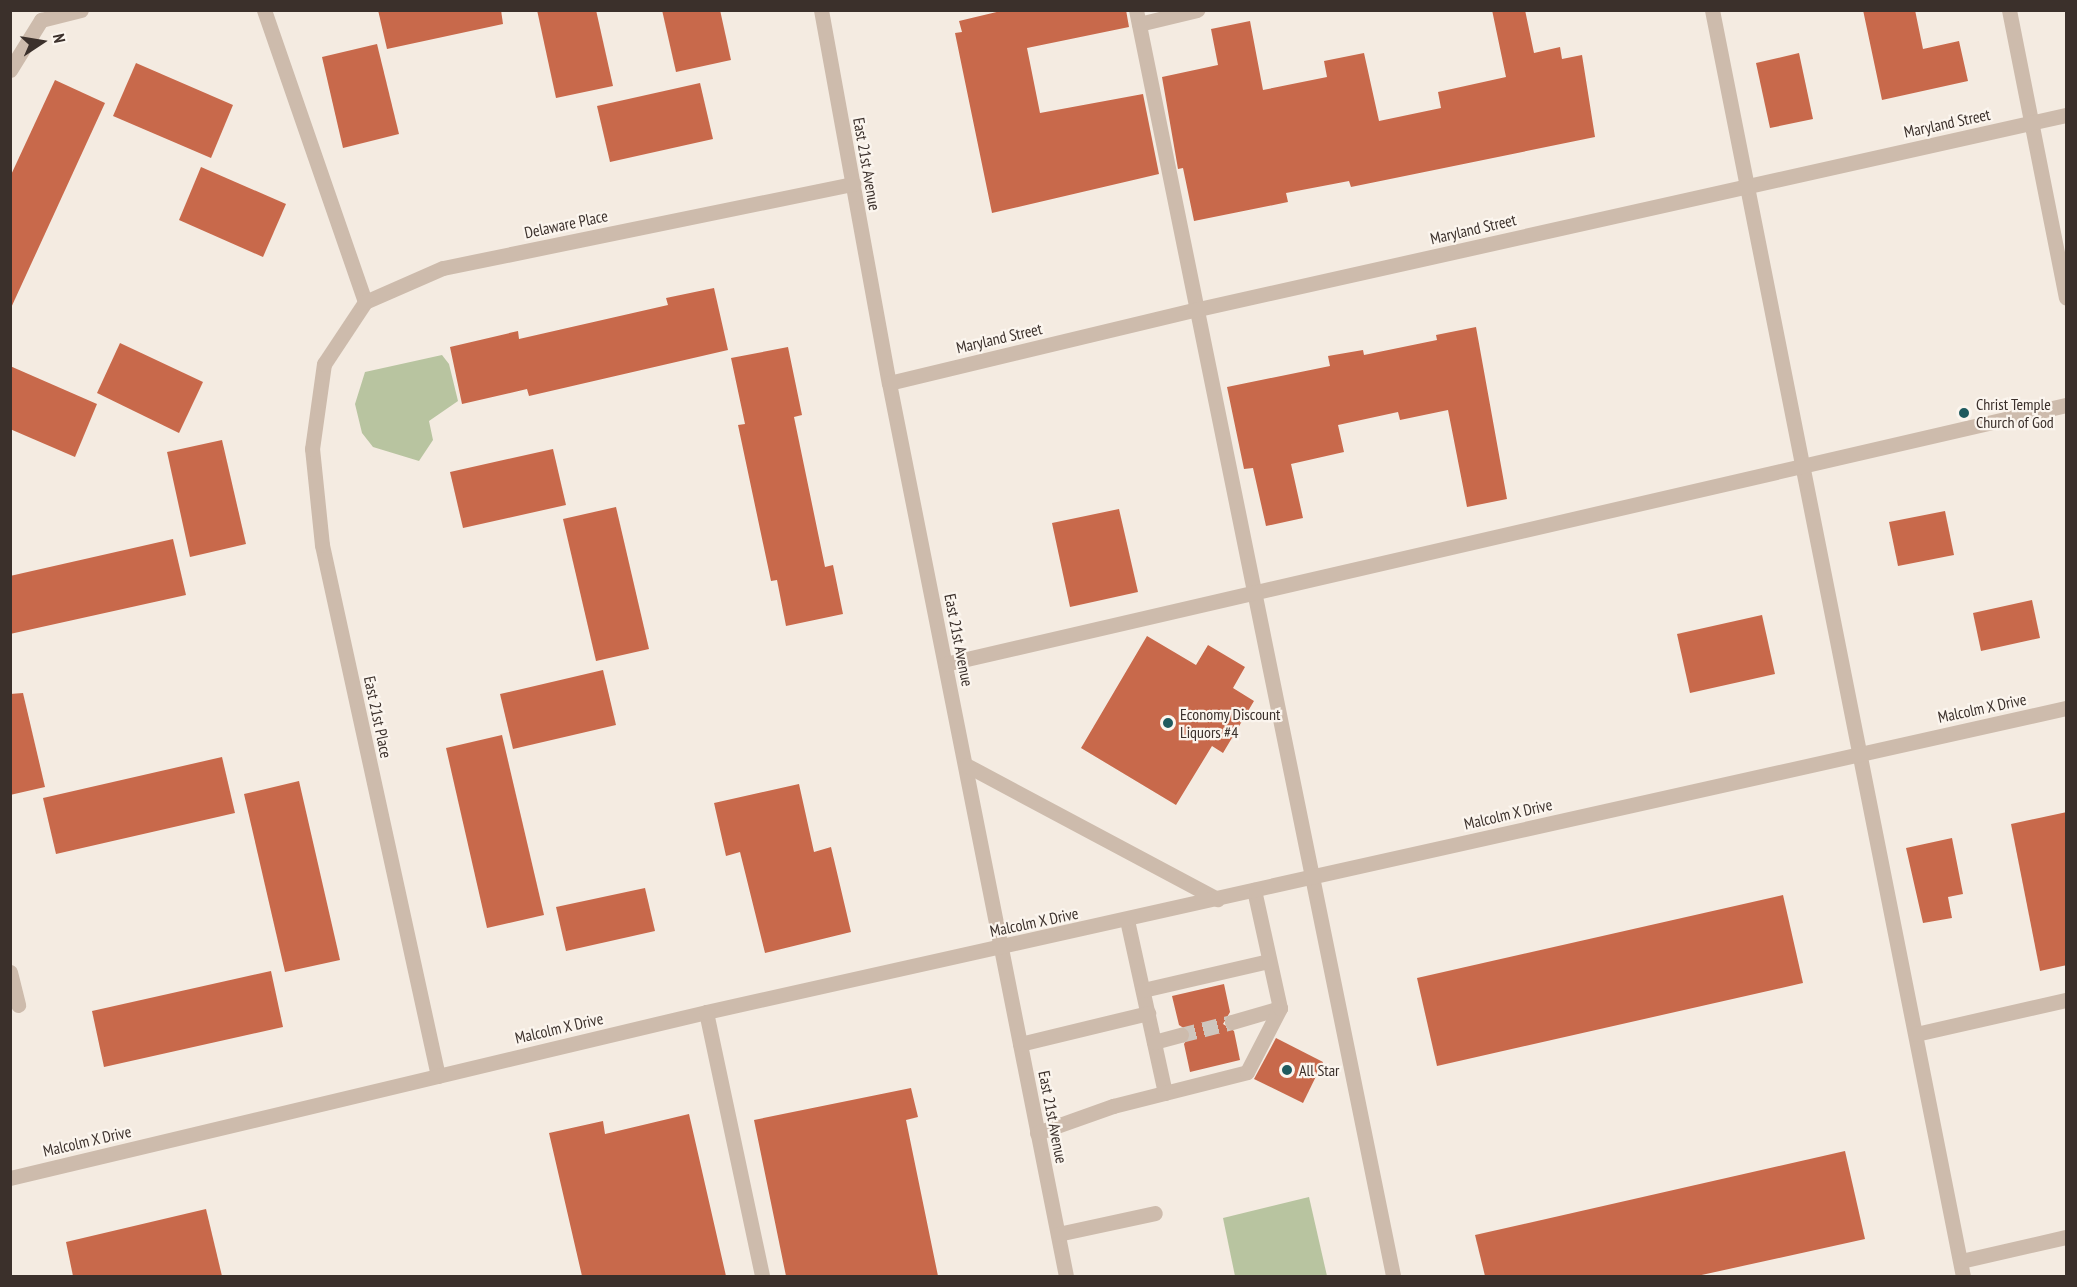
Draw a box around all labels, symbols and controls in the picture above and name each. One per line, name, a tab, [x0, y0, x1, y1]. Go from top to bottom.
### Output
north arrow	[12, 12, 72, 72]
text: N	[49, 32, 70, 45]
street label: Maryland Street	[1902, 105, 1992, 141]
street label: East 21st Avenue	[849, 116, 885, 212]
street label: Delaware Place	[523, 206, 609, 242]
street label: Maryland Street	[1428, 210, 1518, 248]
street label: Maryland Street	[954, 319, 1044, 357]
place label: Christ Temple Church of God	[1976, 394, 2054, 432]
marker: Christ Temple Church of God	[1957, 406, 1971, 420]
street label: East 21st Avenue	[941, 592, 977, 688]
street label: East 21st Place	[360, 674, 396, 760]
street label: Malcolm X Drive	[1936, 689, 2028, 727]
place label: Economy Discount Liquors #4	[1180, 704, 1281, 742]
marker: Economy Discount Liquors #4	[1161, 716, 1175, 730]
street label: Malcolm X Drive	[1462, 794, 1554, 834]
street label: Malcolm X Drive	[988, 903, 1080, 941]
street label: Malcolm X Drive	[513, 1008, 605, 1048]
place label: All Star	[1299, 1060, 1339, 1080]
marker: All Star	[1280, 1063, 1294, 1077]
street label: East 21st Avenue	[1035, 1069, 1071, 1165]
street label: Malcolm X Drive	[41, 1121, 133, 1161]

